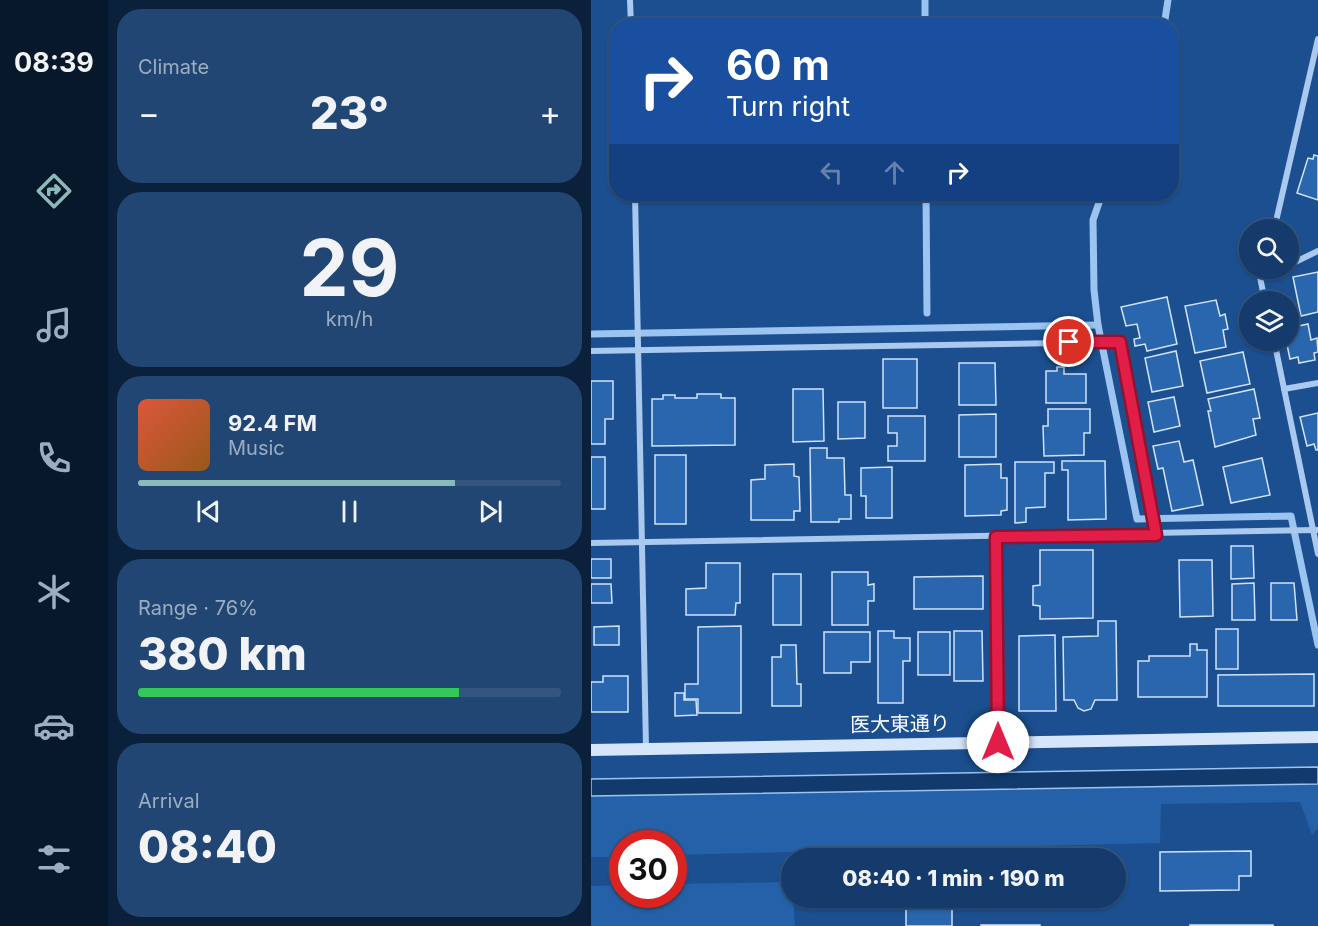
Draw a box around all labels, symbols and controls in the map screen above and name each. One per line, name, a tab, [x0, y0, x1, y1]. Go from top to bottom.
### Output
text: 60 m	[726, 39, 830, 90]
icon: right	[627, 42, 705, 120]
text: 08:39	[14, 46, 94, 79]
text: Climate	[138, 55, 209, 79]
text: 23°	[310, 85, 389, 140]
text: Turn right	[726, 90, 850, 123]
text: −	[138, 93, 160, 133]
text: +	[539, 93, 561, 133]
icon: left	[815, 156, 848, 189]
icon: ahead	[878, 156, 911, 189]
icon: right	[941, 156, 974, 189]
icon: directions	[33, 170, 75, 212]
map controls	[1239, 219, 1299, 351]
button: search	[1239, 219, 1299, 279]
text: 29	[300, 220, 399, 315]
button: layers	[1239, 291, 1299, 351]
icon: music	[33, 304, 75, 346]
text: km/h	[326, 307, 373, 331]
pin	[1043, 316, 1094, 367]
icon: arrive	[1052, 325, 1085, 358]
text: 92.4 FM	[228, 410, 317, 436]
text: Music	[228, 436, 285, 460]
icon: phone	[33, 437, 75, 479]
icon: previous	[192, 495, 225, 528]
icon: pause	[333, 495, 366, 528]
icon: next	[474, 495, 507, 528]
icon: climate	[33, 571, 75, 613]
text: Range · 76%	[138, 596, 258, 620]
text: 380 km	[138, 626, 307, 681]
icon: car	[33, 705, 75, 747]
position arrow	[966, 710, 1030, 774]
street label: 医大東通り	[850, 711, 950, 737]
text: Arrival	[138, 789, 200, 813]
text: 08:40	[138, 819, 277, 874]
speed limit sign: 30	[609, 830, 687, 908]
icon: filters	[33, 838, 75, 880]
text: 08:40 · 1 min · 190 m	[842, 865, 1065, 891]

